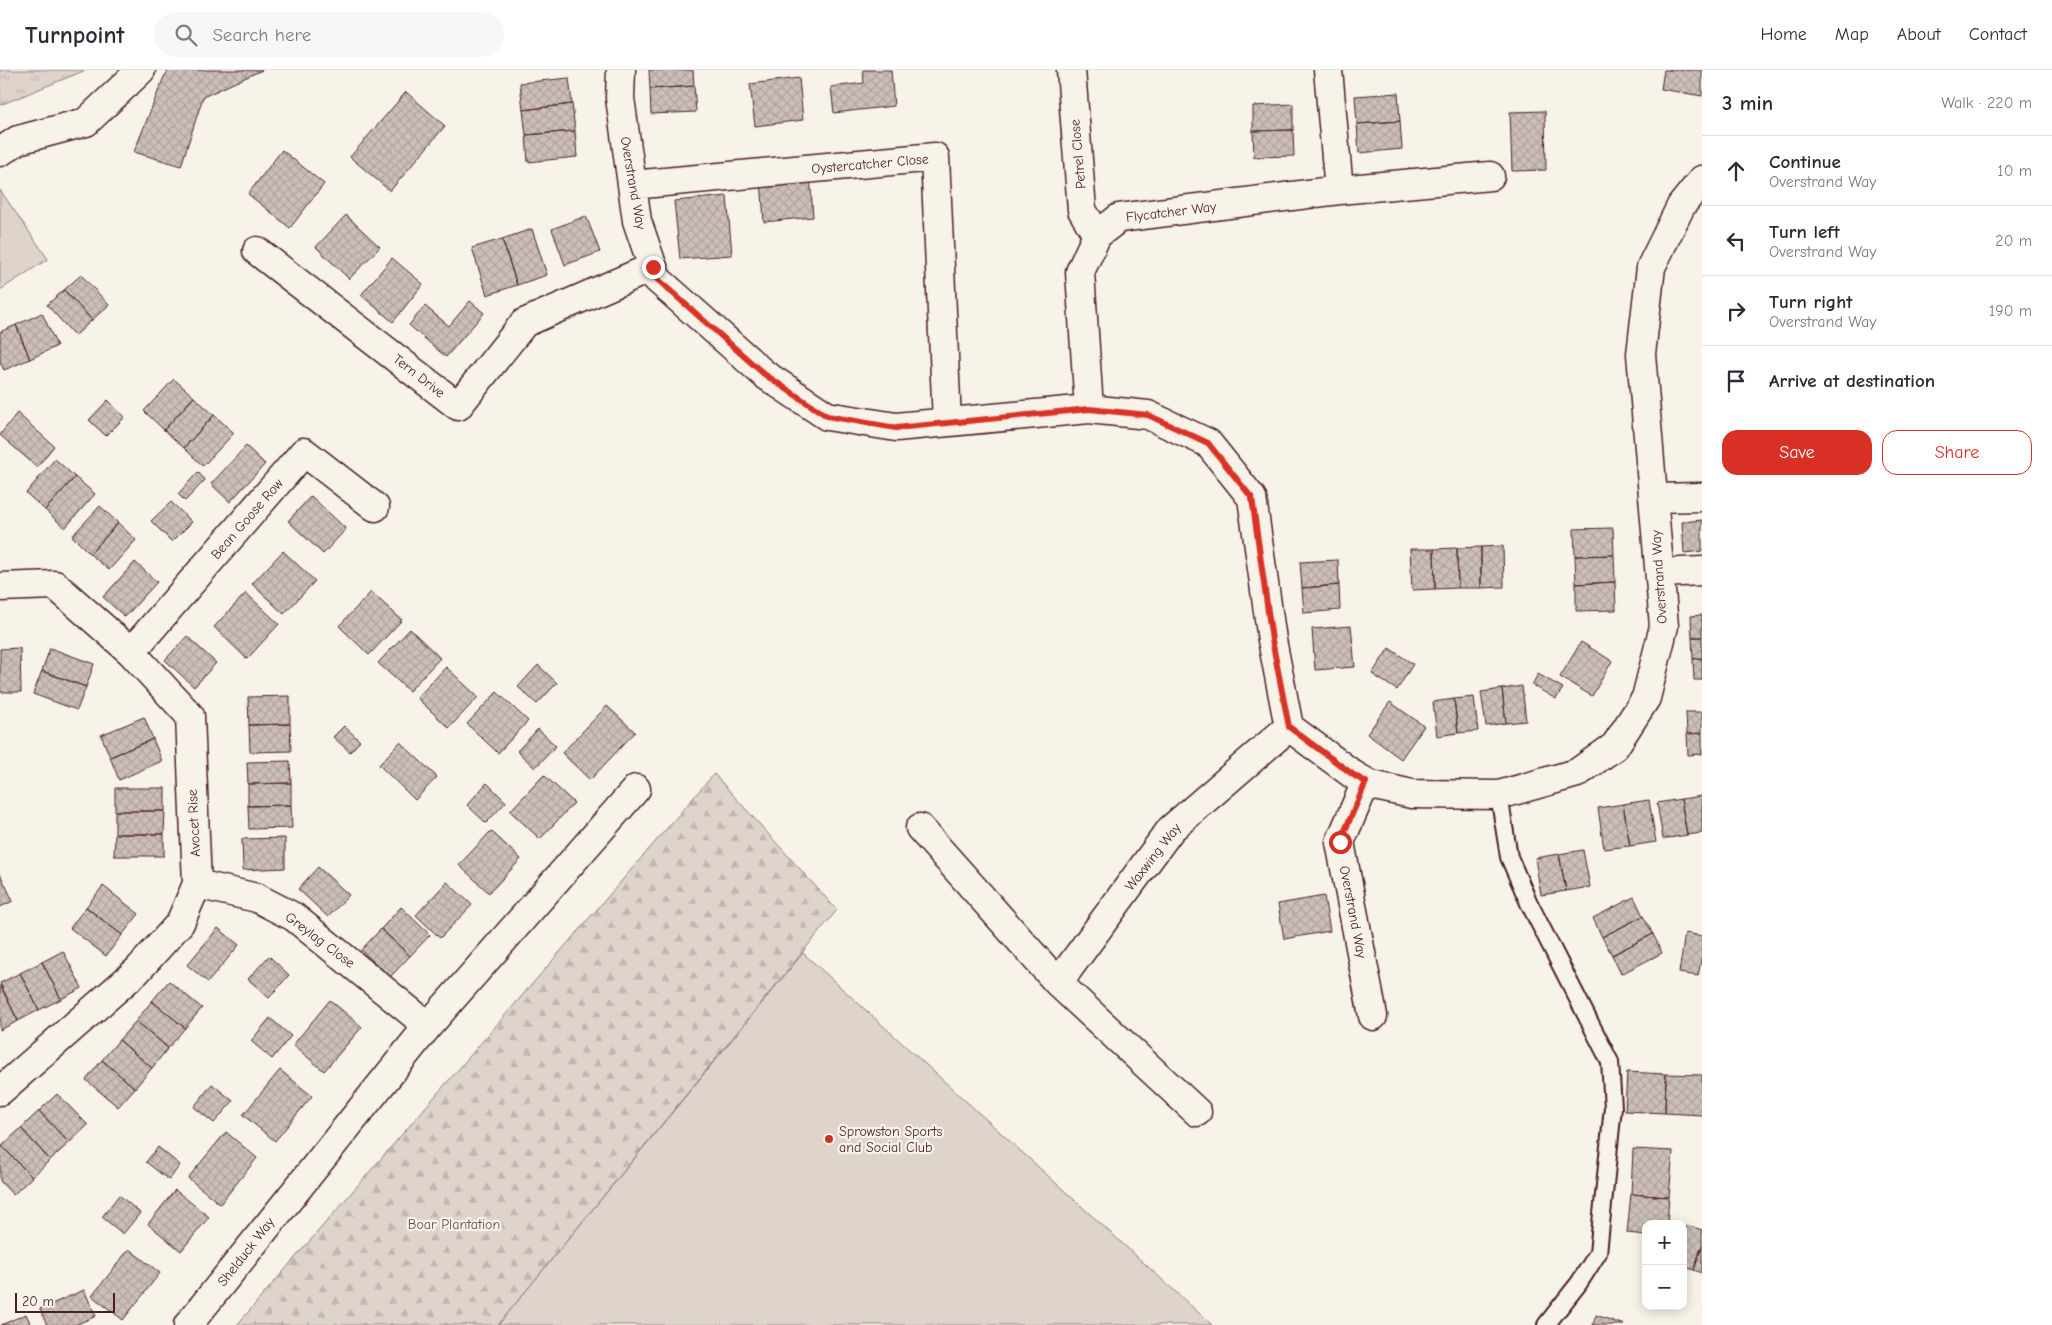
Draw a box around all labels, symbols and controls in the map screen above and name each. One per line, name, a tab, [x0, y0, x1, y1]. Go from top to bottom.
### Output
search box	[154, 12, 504, 57]
text: Turnpoint	[25, 21, 124, 49]
icon: search	[172, 21, 200, 49]
text: Search here	[212, 24, 311, 46]
text: Home	[1760, 24, 1807, 45]
text: Map	[1835, 24, 1869, 45]
text: About	[1897, 24, 1941, 45]
text: Contact	[1969, 24, 2027, 45]
text: 3 min	[1722, 91, 1773, 115]
text: Walk · 220 m	[1941, 94, 2032, 112]
street label: Petrel Close	[1066, 118, 1090, 190]
street label: Overstrand Way	[616, 135, 650, 231]
street label: Oystercatcher Close	[811, 150, 929, 178]
text: Continue	[1769, 151, 1841, 173]
icon: ahead	[1722, 157, 1750, 185]
text: 10 m	[1997, 162, 2032, 180]
text: Overstrand Way	[1769, 173, 1876, 191]
street label: Flycatcher Way	[1125, 198, 1218, 226]
text: Turn left	[1769, 221, 1840, 243]
icon: left	[1722, 227, 1750, 255]
text: 20 m	[1995, 232, 2032, 250]
text: Overstrand Way	[1769, 243, 1876, 261]
route end	[642, 256, 665, 279]
text: Turn right	[1769, 291, 1853, 313]
icon: right	[1722, 297, 1750, 325]
text: 190 m	[1989, 302, 2032, 320]
text: Overstrand Way	[1769, 313, 1876, 331]
street label: Tern Drive	[390, 350, 448, 402]
icon: arrive	[1722, 367, 1750, 395]
text: Arrive at destination	[1769, 370, 1935, 392]
button: Save	[1722, 430, 1872, 475]
button: Share	[1882, 430, 2032, 475]
street label: Bean Goose Row	[207, 475, 287, 563]
street label: Overstrand Way	[1647, 529, 1671, 624]
street label: Avocet Rise	[184, 789, 204, 857]
street label: Waxwing Way	[1121, 819, 1185, 894]
route start	[1329, 831, 1352, 854]
street label: Overstrand Way	[1336, 864, 1370, 960]
street label: Greylag Close	[282, 908, 358, 972]
place label: Sprowston Sports and Social Club	[839, 1123, 943, 1156]
marker: Sprowston Sports and Social Club	[823, 1133, 835, 1145]
street label: Shelduck Way	[214, 1214, 279, 1290]
park label: Boar Plantation	[408, 1216, 500, 1233]
map controls	[1642, 1220, 1687, 1310]
button: +	[1642, 1220, 1687, 1265]
button: −	[1642, 1265, 1687, 1310]
scale bar	[15, 1290, 115, 1313]
text: 20 m	[22, 1293, 54, 1310]

